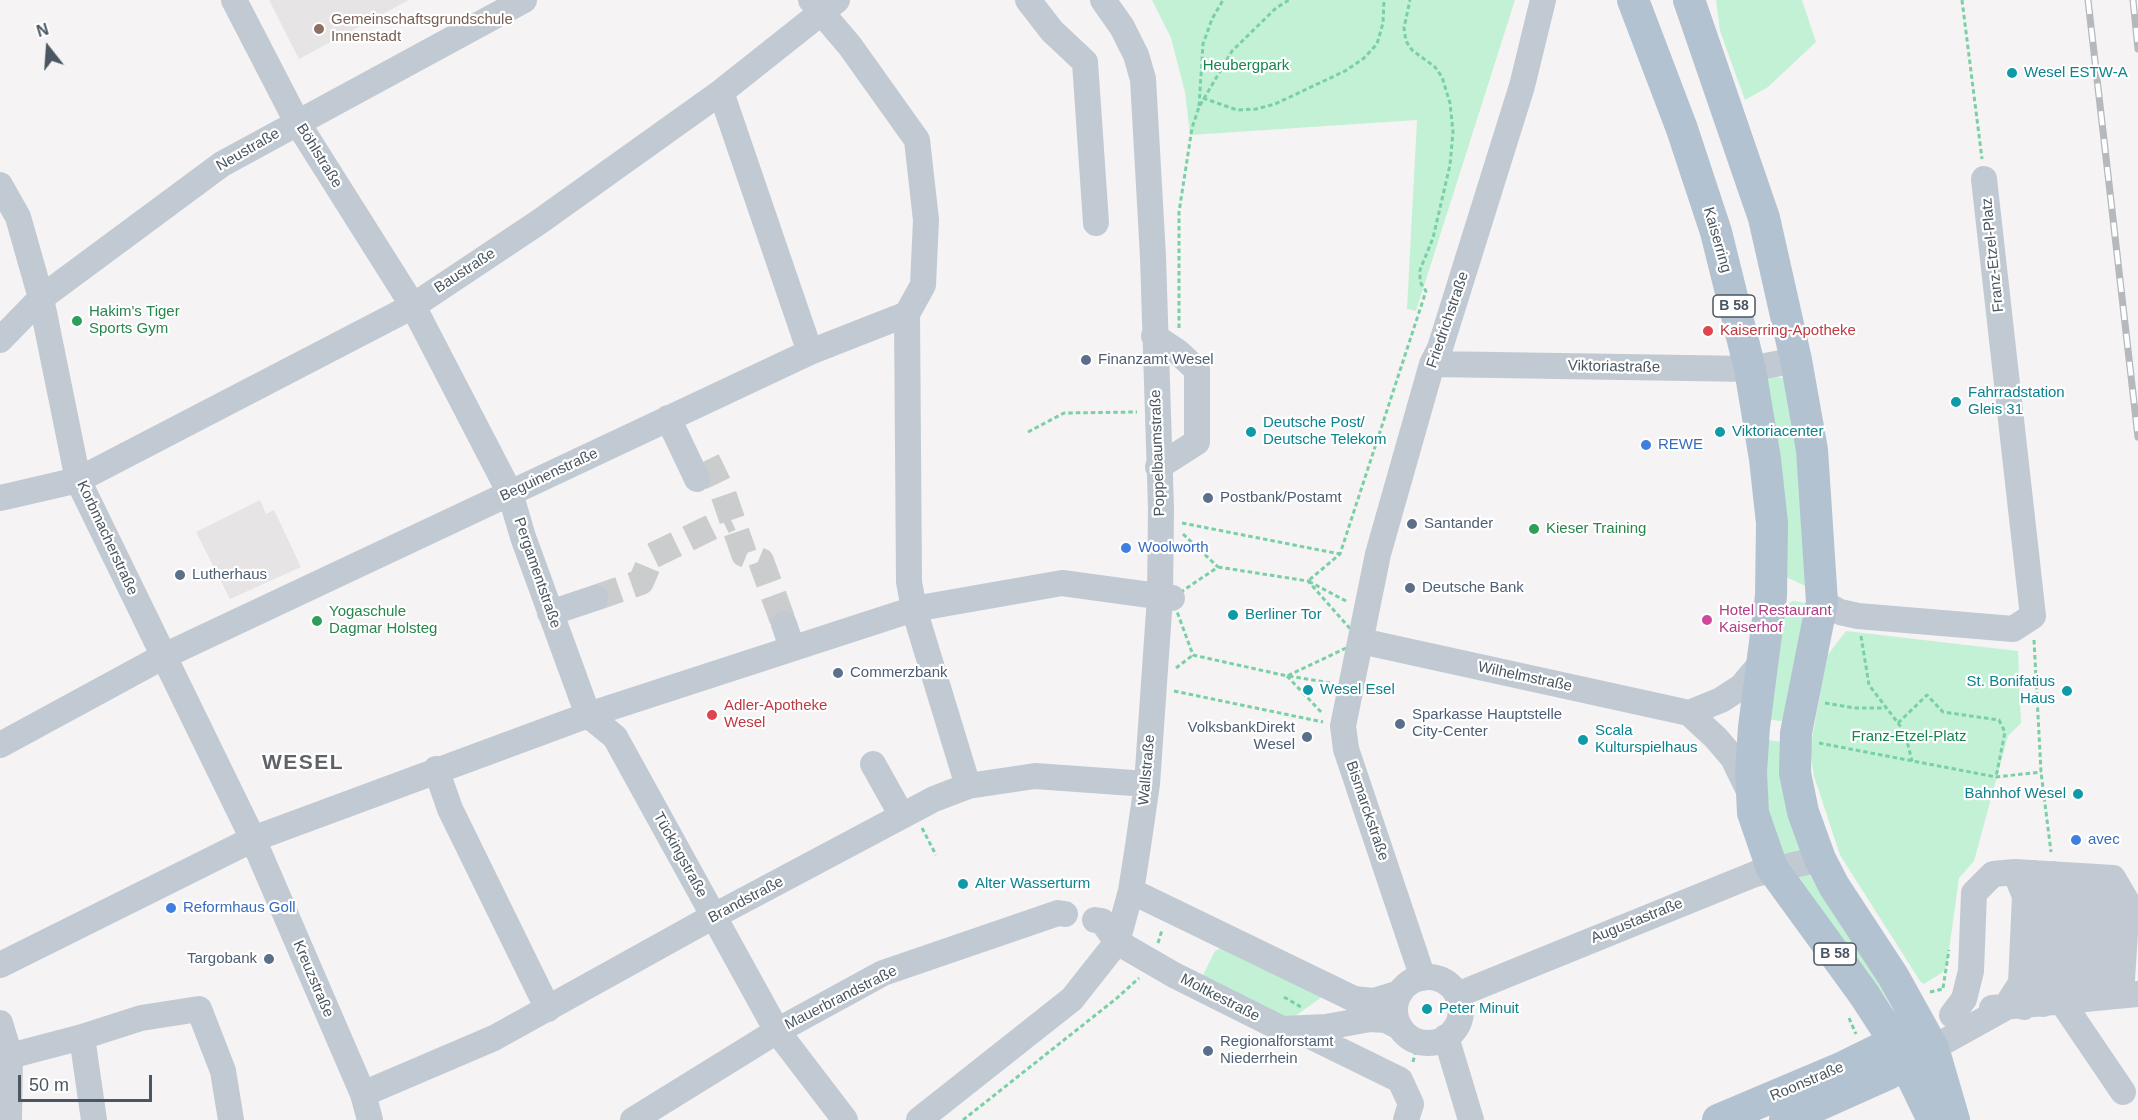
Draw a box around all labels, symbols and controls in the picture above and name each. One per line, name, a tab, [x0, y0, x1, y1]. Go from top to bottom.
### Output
place label: Gemeinschaftsgrundschule Innenstadt	[331, 11, 513, 46]
north arrow	[18, 18, 78, 78]
text: N	[35, 20, 51, 40]
marker: Gemeinschaftsgrundschule Innenstadt	[312, 22, 326, 36]
park label: Heubergpark	[1203, 57, 1289, 75]
place label: Wesel ESTW-A	[2024, 64, 2128, 82]
marker: Wesel ESTW-A	[2005, 66, 2019, 80]
street label: Böhlstraße	[292, 120, 346, 192]
street label: Neustraße	[213, 125, 283, 175]
street label: Franz-Etzel-Platz	[1978, 197, 2008, 313]
street label: Kaiserring	[1699, 205, 1735, 275]
street label: Baustraße	[431, 245, 499, 297]
street label: Friedrichstraße	[1423, 269, 1473, 371]
road number: B 58	[1713, 295, 1755, 317]
place label: Hakim's Tiger Sports Gym	[89, 303, 180, 338]
marker: Hakim's Tiger Sports Gym	[70, 314, 84, 328]
place label: Kaiserring-Apotheke	[1720, 322, 1856, 340]
marker: Kaiserring-Apotheke	[1701, 324, 1715, 338]
place label: Finanzamt Wesel	[1098, 351, 1214, 369]
marker: Finanzamt Wesel	[1079, 353, 1093, 367]
street label: Viktoriastraße	[1568, 357, 1660, 377]
place label: Fahrradstation Gleis 31	[1968, 384, 2065, 419]
street label: Poppelbaumstraße	[1147, 389, 1169, 517]
marker: Fahrradstation Gleis 31	[1949, 395, 1963, 409]
place label: Deutsche Post/ Deutsche Telekom	[1263, 414, 1386, 449]
place label: Viktoriacenter	[1732, 423, 1823, 441]
marker: Deutsche Post/ Deutsche Telekom	[1244, 425, 1258, 439]
marker: Viktoriacenter	[1713, 425, 1727, 439]
place label: REWE	[1658, 436, 1703, 454]
marker: REWE	[1639, 438, 1653, 452]
street label: Beguinenstraße	[497, 444, 601, 506]
street label: Korbmacherstraße	[73, 478, 141, 598]
place label: Postbank/Postamt	[1220, 489, 1342, 507]
marker: Postbank/Postamt	[1201, 491, 1215, 505]
street label: Pergamentstraße	[510, 515, 564, 631]
place label: Santander	[1424, 515, 1493, 533]
marker: Santander	[1405, 517, 1419, 531]
place label: Kieser Training	[1546, 520, 1646, 538]
marker: Kieser Training	[1527, 522, 1541, 536]
place label: Woolworth	[1138, 539, 1209, 557]
marker: Woolworth	[1119, 541, 1133, 555]
place label: Lutherhaus	[192, 566, 267, 584]
marker: Lutherhaus	[173, 568, 187, 582]
place label: Deutsche Bank	[1422, 579, 1524, 597]
marker: Deutsche Bank	[1403, 581, 1417, 595]
place label: Hotel Restaurant Kaiserhof	[1719, 602, 1832, 637]
place label: Yogaschule Dagmar Holsteg	[329, 603, 437, 638]
place label: Berliner Tor	[1245, 606, 1322, 624]
marker: Berliner Tor	[1226, 608, 1240, 622]
marker: Hotel Restaurant Kaiserhof	[1700, 613, 1714, 627]
marker: Yogaschule Dagmar Holsteg	[310, 614, 324, 628]
street label: Wilhelmstraße	[1476, 658, 1574, 696]
place label: Commerzbank	[850, 664, 948, 682]
marker: Commerzbank	[831, 666, 845, 680]
place label: St. Bonifatius Haus	[1967, 673, 2055, 708]
place label: Wesel Esel	[1320, 681, 1395, 699]
marker: Wesel Esel	[1301, 683, 1315, 697]
marker: St. Bonifatius Haus	[2060, 684, 2074, 698]
place label: Adler-Apotheke Wesel	[724, 697, 827, 732]
place label: Sparkasse Hauptstelle City-Center	[1412, 706, 1562, 741]
marker: Adler-Apotheke Wesel	[705, 708, 719, 722]
marker: Sparkasse Hauptstelle City-Center	[1393, 717, 1407, 731]
place label: VolksbankDirekt Wesel	[1187, 719, 1295, 754]
place label: Scala Kulturspielhaus	[1595, 722, 1698, 757]
park label: Franz-Etzel-Platz	[1851, 728, 1967, 746]
marker: VolksbankDirekt Wesel	[1300, 730, 1314, 744]
marker: Scala Kulturspielhaus	[1576, 733, 1590, 747]
street label: Wallstraße	[1135, 734, 1159, 806]
district label: WESEL	[262, 750, 344, 776]
street label: Bismarckstraße	[1342, 759, 1392, 863]
place label: Bahnhof Wesel	[1965, 785, 2066, 803]
marker: Bahnhof Wesel	[2071, 787, 2085, 801]
street label: Tückingstraße	[649, 809, 711, 901]
place label: avec	[2088, 831, 2120, 849]
marker: avec	[2069, 833, 2083, 847]
street label: Brandstraße	[705, 873, 787, 927]
place label: Alter Wasserturm	[975, 875, 1090, 893]
marker: Alter Wasserturm	[956, 877, 970, 891]
street label: Augustastraße	[1588, 894, 1686, 948]
place label: Reformhaus Goll	[183, 899, 296, 917]
marker: Reformhaus Goll	[164, 901, 178, 915]
street label: Kreuzstraße	[289, 938, 337, 1020]
road number: B 58	[1814, 943, 1856, 965]
place label: Targobank	[187, 950, 257, 968]
marker: Targobank	[262, 952, 276, 966]
street label: Mauerbrandstraße	[782, 962, 900, 1034]
street label: Moltkestraße	[1177, 970, 1263, 1026]
place label: Peter Minuit	[1439, 1000, 1519, 1018]
marker: Peter Minuit	[1420, 1002, 1434, 1016]
place label: Regionalforstamt Niederrhein	[1220, 1033, 1333, 1068]
marker: Regionalforstamt Niederrhein	[1201, 1044, 1215, 1058]
street label: Roonstraße	[1767, 1058, 1847, 1106]
scale bar	[21, 1063, 154, 1101]
text: 50 m	[29, 1075, 69, 1095]

